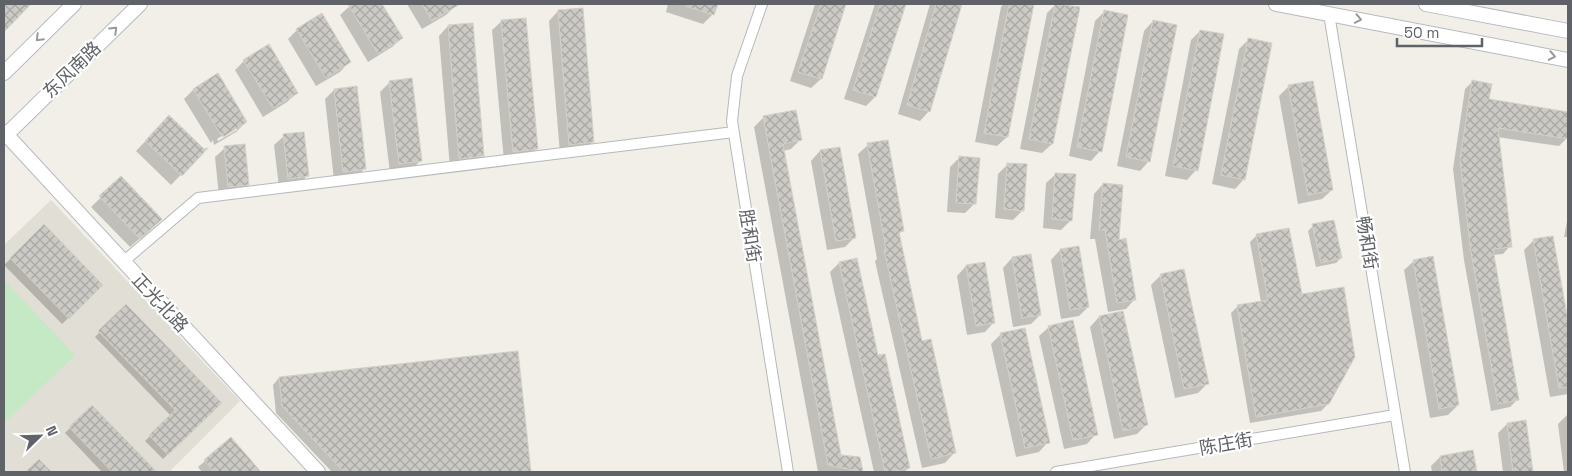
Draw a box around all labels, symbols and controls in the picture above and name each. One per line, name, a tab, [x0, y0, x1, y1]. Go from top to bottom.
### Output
one-way arrow	[1354, 13, 1362, 24]
scale bar	[1397, 15, 1482, 47]
text: 50 m	[1404, 23, 1439, 42]
one-way arrow	[108, 27, 117, 36]
one-way arrow	[36, 32, 45, 41]
street label: 东风南路	[38, 36, 106, 103]
one-way arrow	[1548, 51, 1556, 61]
street label: 胜和街	[735, 207, 766, 264]
street label: 畅和街	[1352, 214, 1383, 271]
street label: 正光北路	[127, 268, 193, 337]
north arrow	[15, 411, 65, 461]
text: N	[42, 423, 62, 439]
street label: 陈庄街	[1197, 427, 1254, 460]

